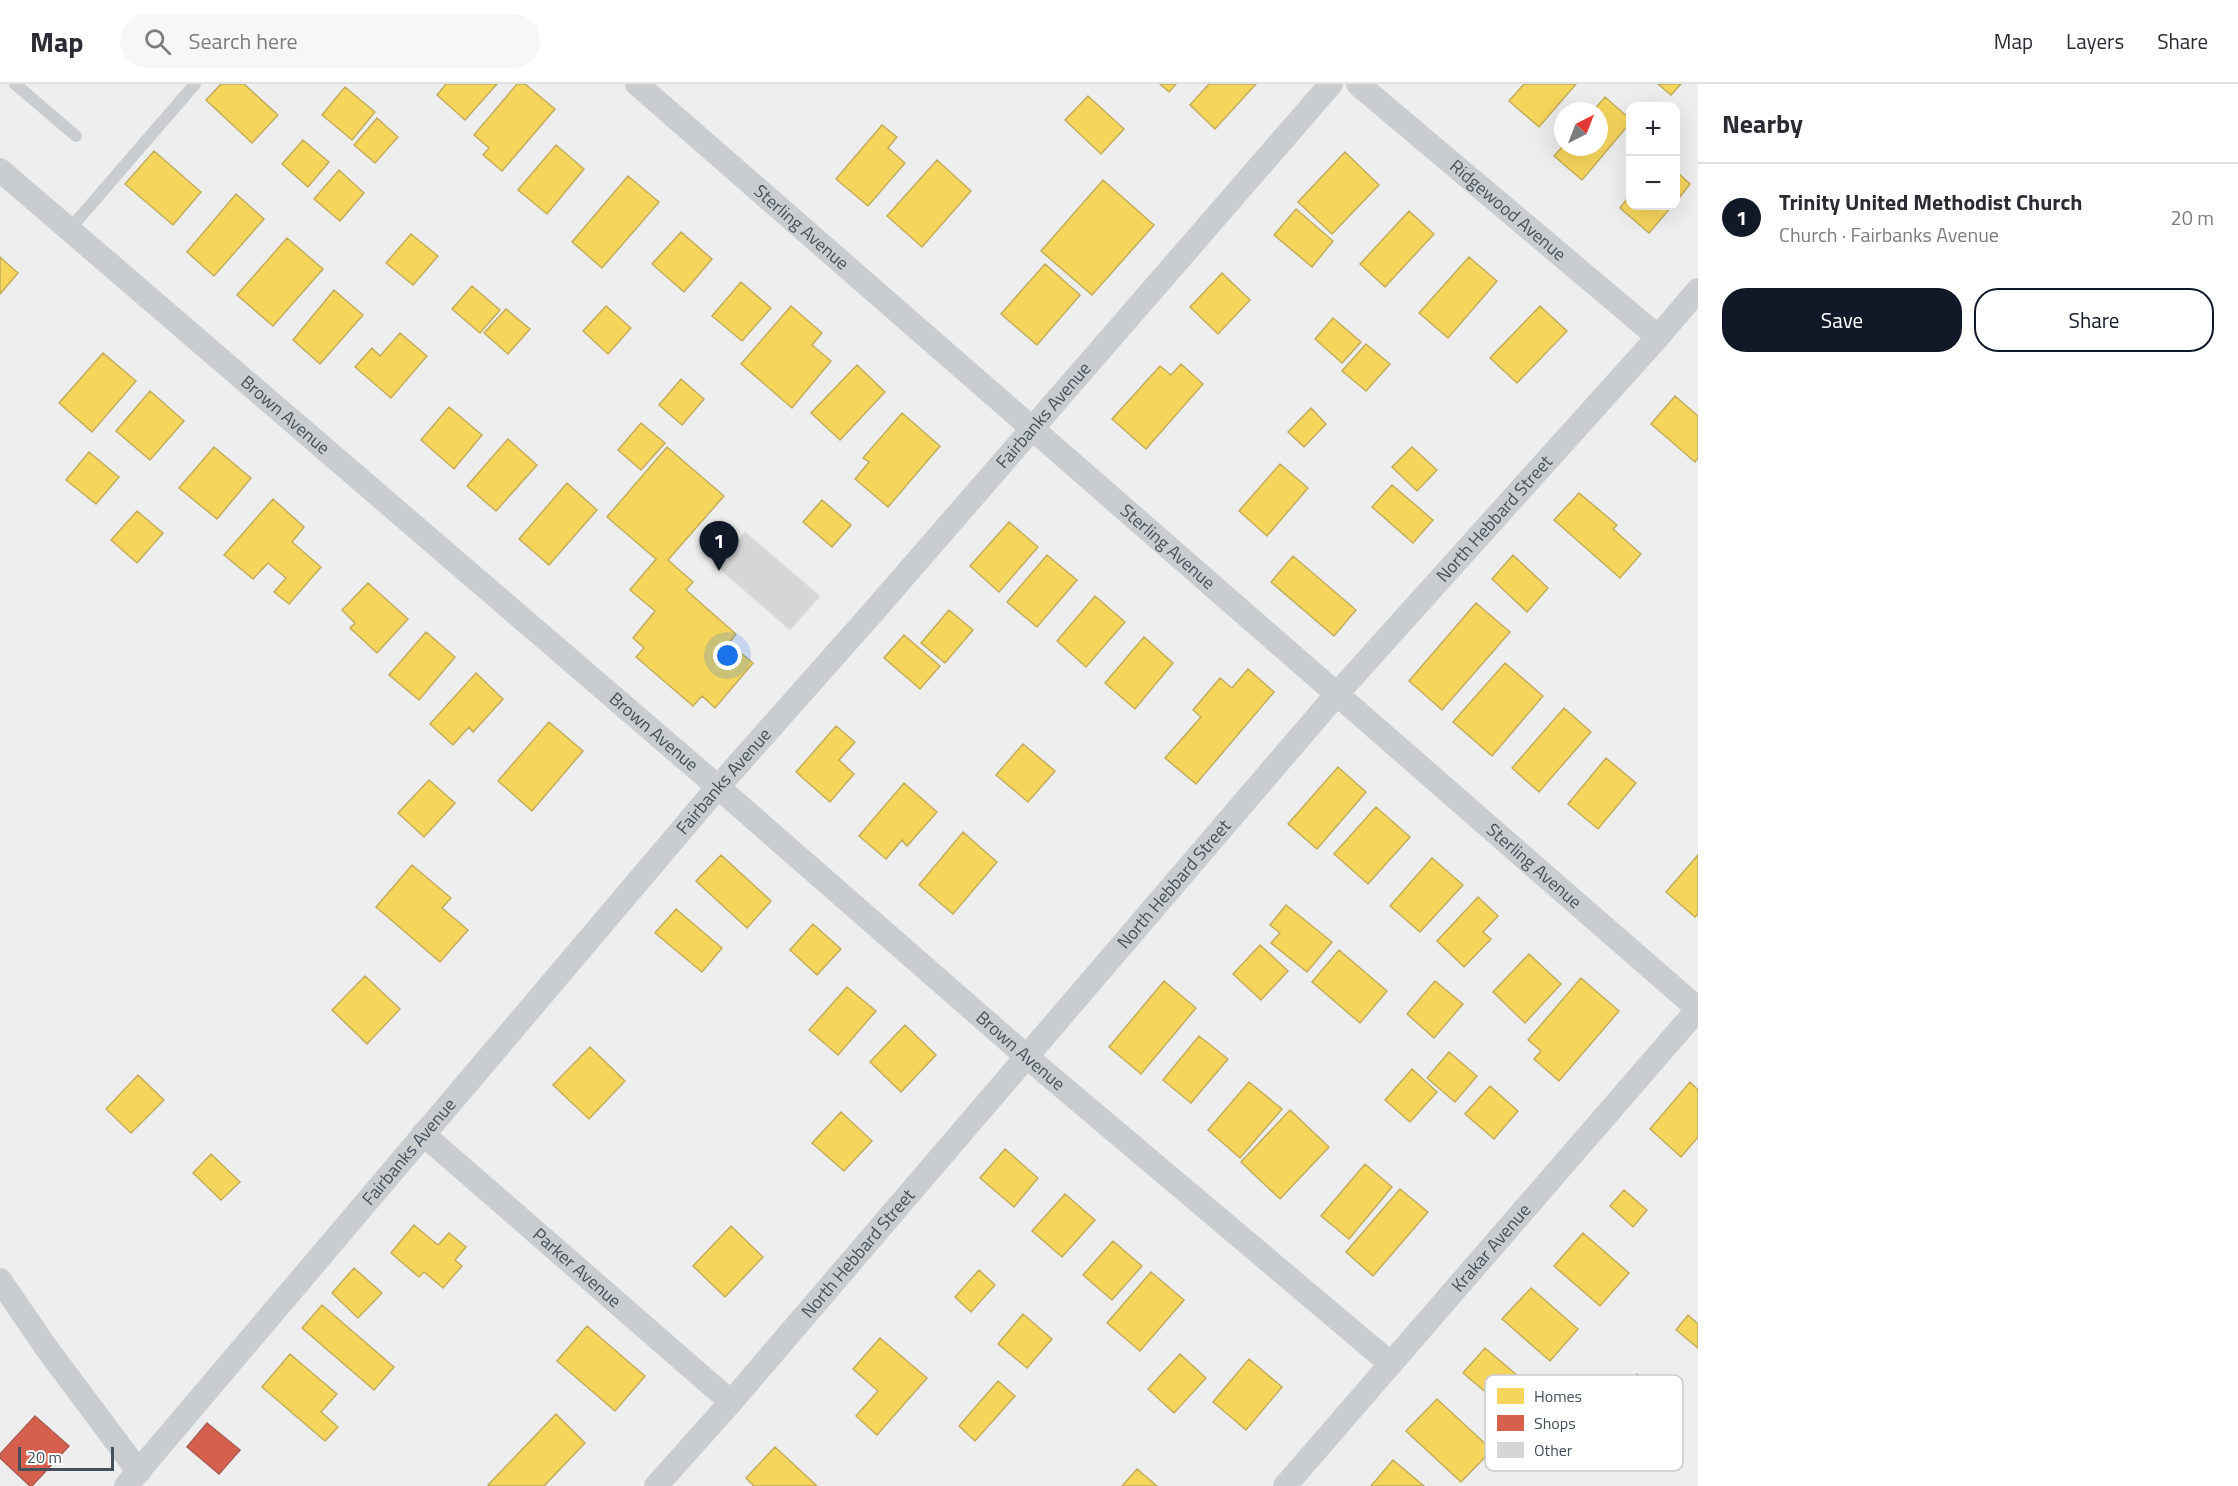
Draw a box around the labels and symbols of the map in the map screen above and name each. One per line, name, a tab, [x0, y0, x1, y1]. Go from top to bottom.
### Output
north arrow	[1554, 102, 1608, 156]
street label: Ridgewood Avenue	[1444, 153, 1572, 267]
street label: Sterling Avenue	[748, 178, 855, 276]
street label: Fairbanks Avenue	[989, 356, 1097, 474]
street label: Brown Avenue	[235, 369, 336, 461]
street label: North Hebbard Street	[1430, 448, 1559, 588]
street label: Sterling Avenue	[1114, 497, 1222, 595]
pin: 1	[700, 522, 738, 571]
your location	[713, 641, 742, 670]
street label: Brown Avenue	[603, 685, 705, 778]
street label: Fairbanks Avenue	[669, 722, 777, 840]
street label: North Hebbard Street	[1110, 813, 1237, 955]
street label: Sterling Avenue	[1481, 816, 1588, 915]
street label: Brown Avenue	[970, 1004, 1071, 1097]
street label: Fairbanks Avenue	[355, 1092, 462, 1211]
street label: North Hebbard Street	[794, 1182, 921, 1324]
street label: Krakar Avenue	[1445, 1197, 1537, 1298]
street label: Parker Avenue	[527, 1221, 628, 1314]
legend	[1485, 1375, 1683, 1471]
text: Homes	[1534, 1384, 1582, 1408]
text: Shops	[1534, 1411, 1576, 1435]
text: Other	[1534, 1438, 1573, 1462]
scale bar	[18, 1444, 114, 1472]

